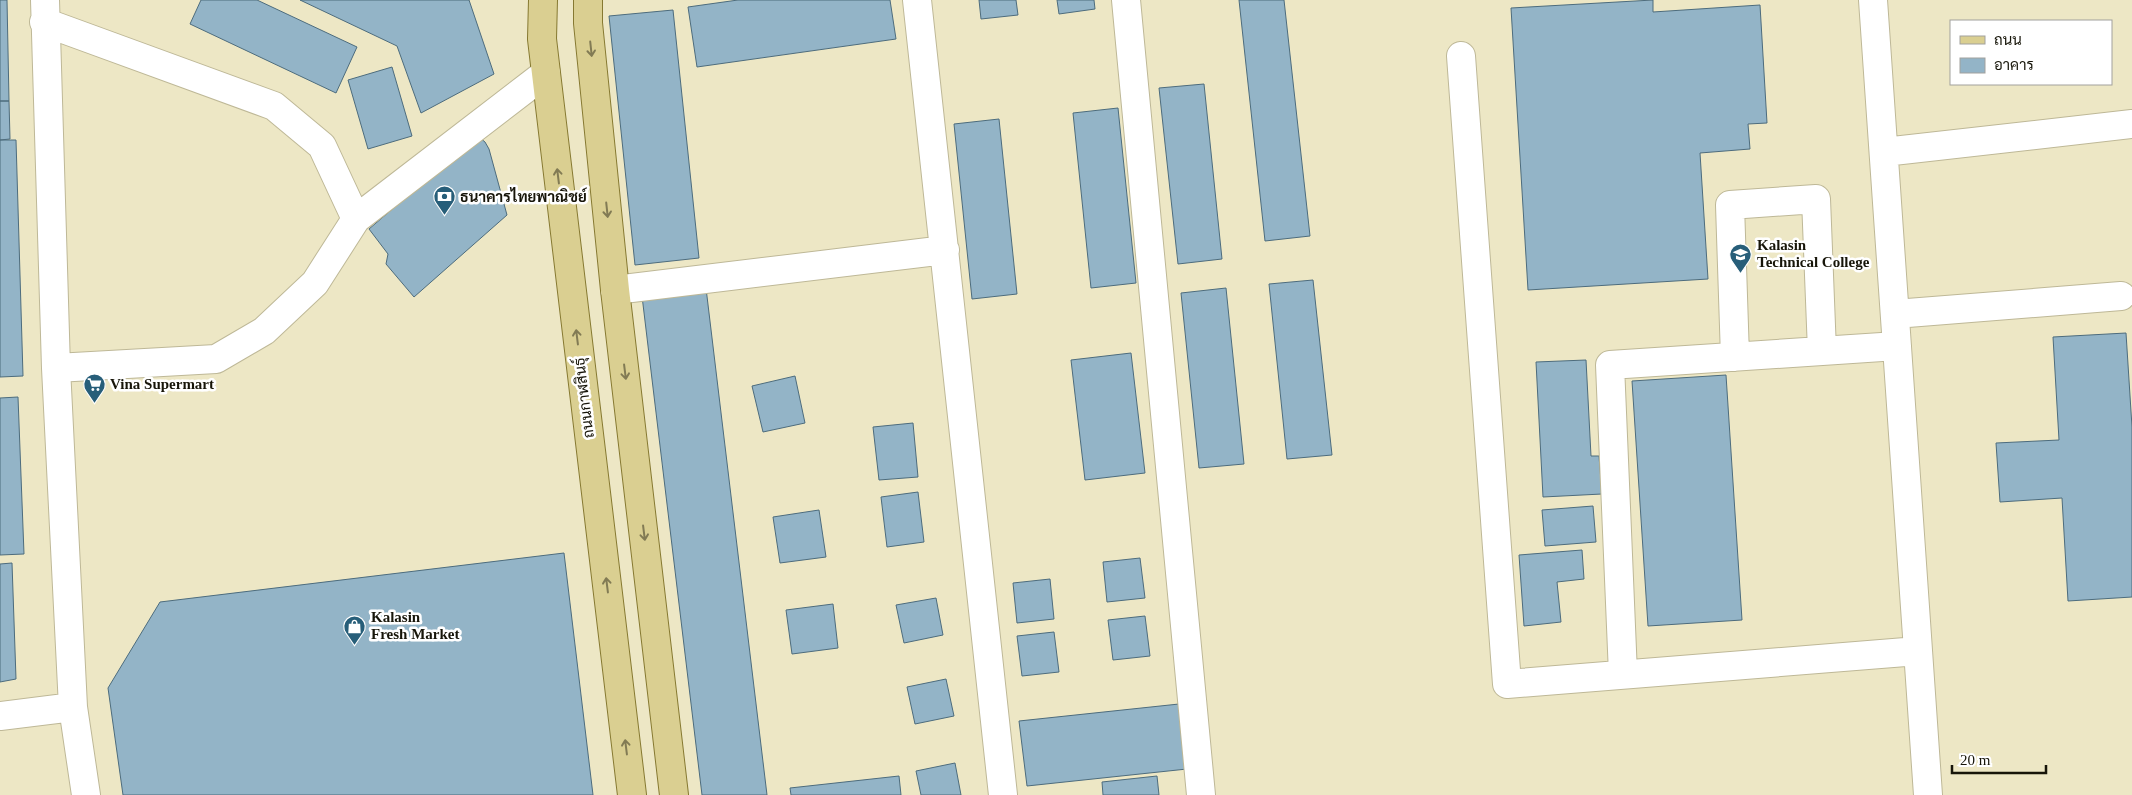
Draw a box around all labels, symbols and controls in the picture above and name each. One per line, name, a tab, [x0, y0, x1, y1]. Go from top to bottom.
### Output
legend	[1950, 20, 2112, 85]
text: ถนน	[1994, 32, 2022, 48]
one-way arrow	[586, 40, 595, 56]
text: อาคาร	[1994, 57, 2034, 73]
one-way arrow	[553, 168, 563, 184]
bank icon: ธนาคารไทยพาณิชย์	[432, 185, 456, 216]
place label: ธนาคารไทยพาณิชย์	[460, 187, 588, 205]
one-way arrow	[602, 202, 612, 218]
place label: Kalasin Technical College	[1757, 237, 1870, 270]
school or university icon: Kalasin Technical College	[1729, 242, 1753, 273]
one-way arrow	[572, 329, 582, 345]
street label: ถนนกาฬสินธุ์	[569, 356, 600, 439]
one-way arrow	[620, 363, 630, 379]
supermarket icon: Vina Supermart	[82, 372, 106, 403]
place label: Vina Supermart	[110, 376, 214, 392]
one-way arrow	[639, 525, 649, 541]
one-way arrow	[602, 578, 612, 594]
place label: Kalasin Fresh Market	[371, 609, 459, 642]
shop icon: Kalasin Fresh Market	[343, 614, 367, 645]
one-way arrow	[621, 739, 631, 755]
scale bar	[1952, 742, 2046, 774]
text: 20 m	[1960, 752, 1991, 768]

